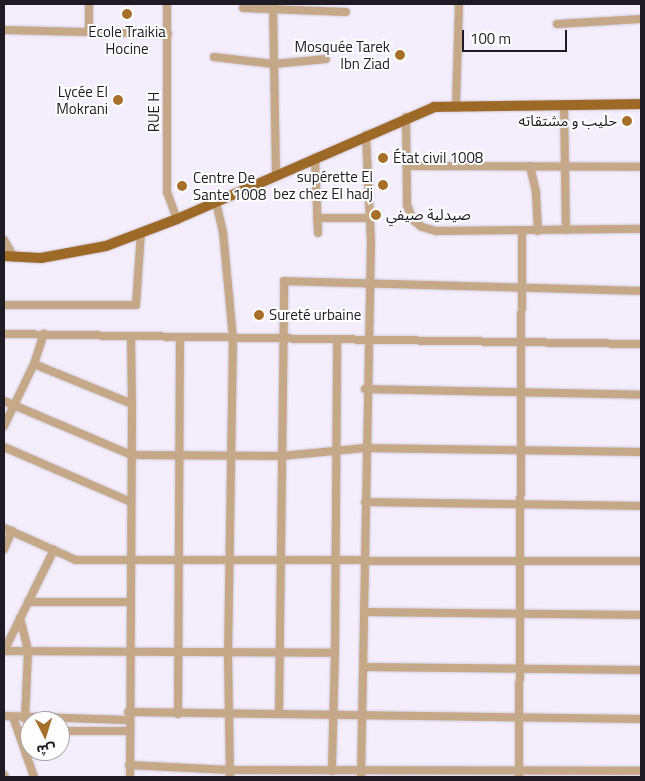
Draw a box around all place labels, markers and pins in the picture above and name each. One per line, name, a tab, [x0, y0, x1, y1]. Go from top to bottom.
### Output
marker: Ecole Traikia Hocine	[121, 8, 133, 20]
place label: Ecole Traikia Hocine	[88, 22, 166, 57]
place label: Mosquée Tarek Ibn Ziad	[294, 37, 390, 72]
marker: Mosquée Tarek Ibn Ziad	[394, 49, 406, 61]
place label: Lycée El Mokrani	[56, 82, 108, 117]
marker: Lycée El Mokrani	[112, 94, 124, 106]
place label: حليب و مشتقاته	[519, 112, 617, 130]
marker: حليب و مشتقاته	[621, 115, 633, 127]
place label: État civil 1008	[393, 149, 483, 167]
marker: État civil 1008	[377, 152, 389, 164]
place label: supérette El bez chez El hadj	[273, 167, 373, 202]
place label: Centre De Sante 1008	[193, 168, 266, 203]
marker: Centre De Sante 1008	[175, 179, 189, 193]
marker: supérette El bez chez El hadj	[377, 179, 389, 191]
place label: صيدلية صيفي	[386, 206, 471, 224]
marker: صيدلية صيفي	[370, 209, 382, 221]
place label: Sureté urbaine	[269, 306, 361, 324]
marker: Sureté urbaine	[253, 309, 265, 321]

